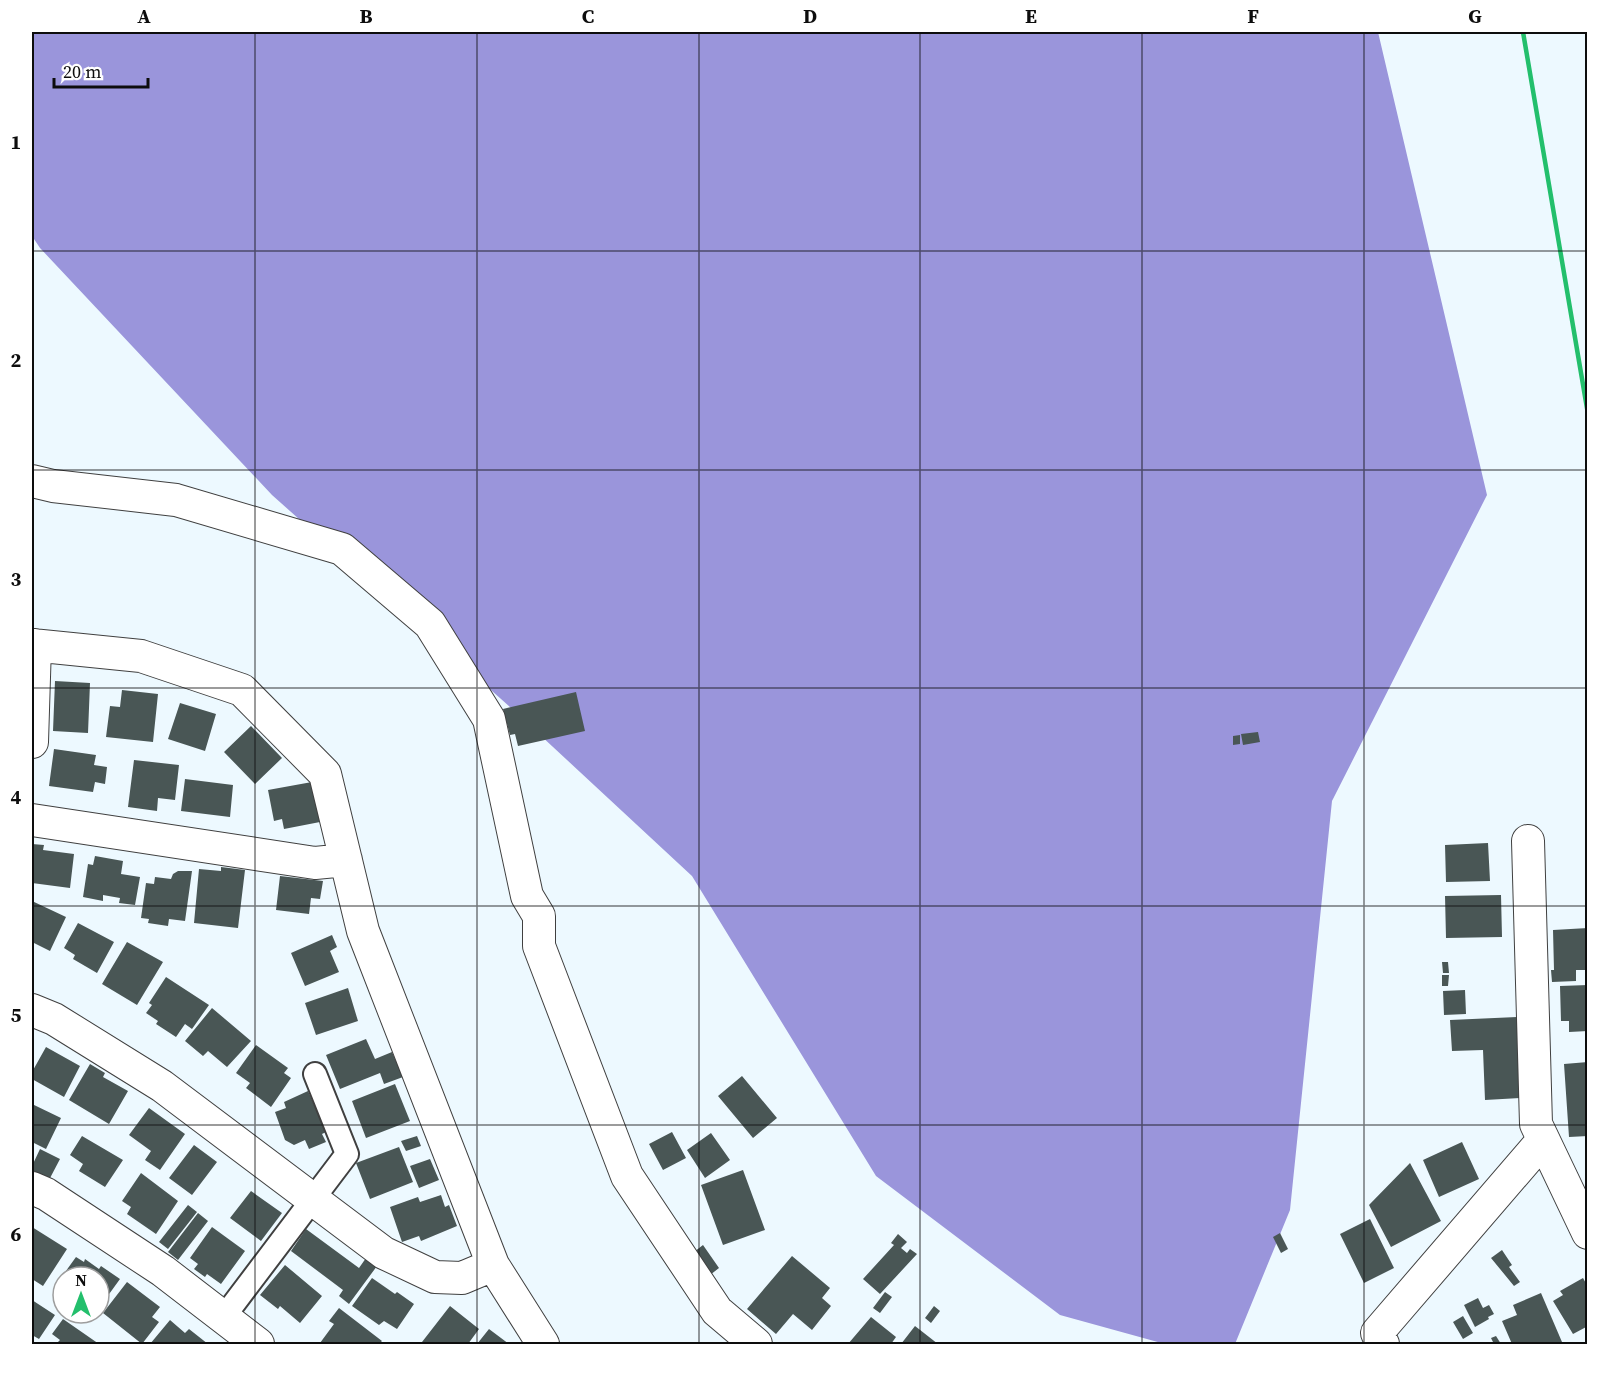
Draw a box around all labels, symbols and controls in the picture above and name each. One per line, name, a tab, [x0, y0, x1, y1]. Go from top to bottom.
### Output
text: A	[137, 2, 151, 30]
text: B	[359, 2, 373, 30]
text: C	[582, 2, 594, 30]
text: D	[803, 2, 817, 30]
text: E	[1025, 2, 1037, 30]
text: F	[1247, 2, 1259, 30]
text: G	[1468, 2, 1482, 30]
scale bar	[54, 51, 148, 89]
text: 20 m	[63, 59, 101, 84]
text: 1	[11, 128, 21, 156]
text: 2	[11, 346, 22, 374]
text: 3	[11, 565, 22, 593]
text: 4	[11, 783, 22, 811]
text: 5	[11, 1001, 22, 1029]
text: 6	[11, 1220, 22, 1248]
north arrow	[51, 1265, 111, 1325]
text: N	[75, 1269, 87, 1291]

